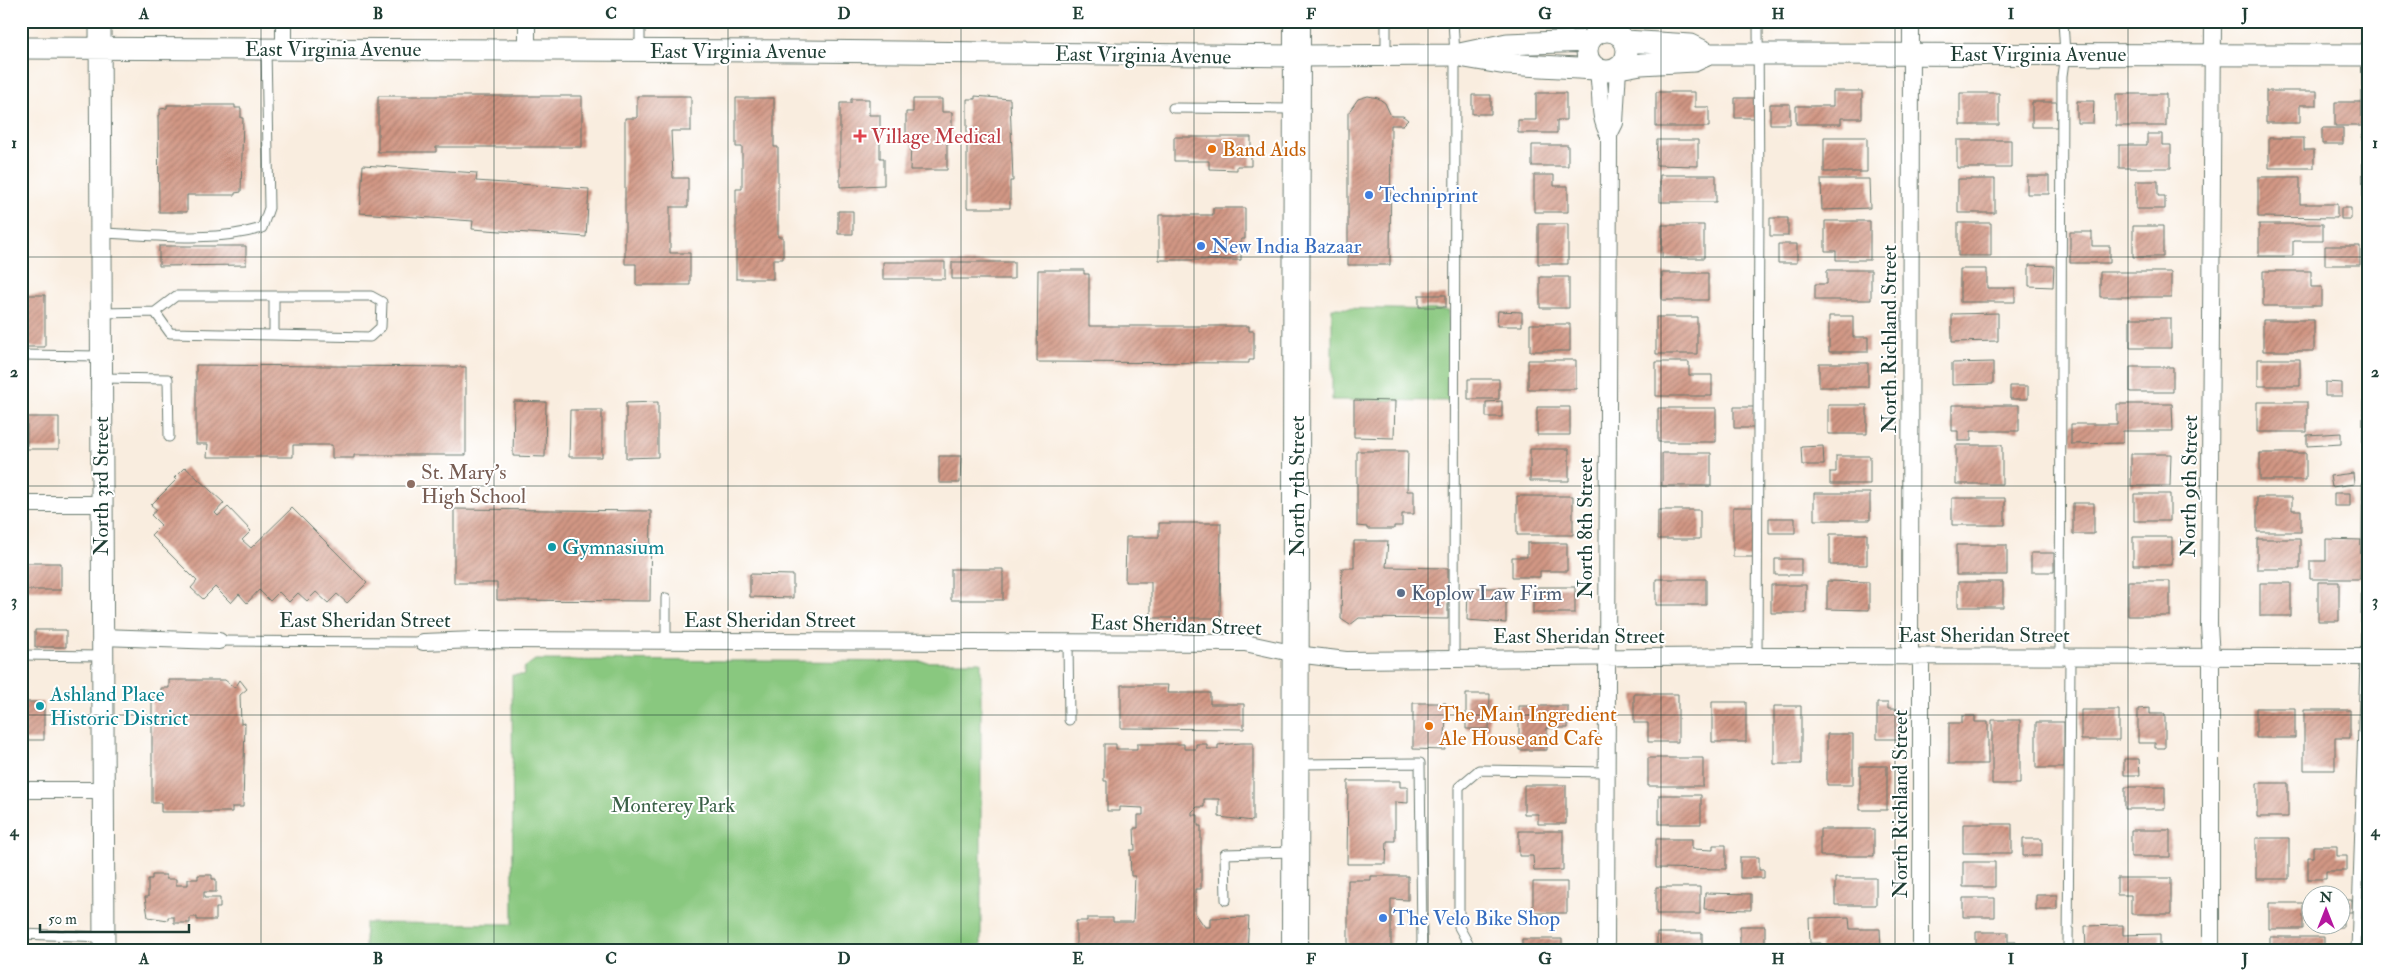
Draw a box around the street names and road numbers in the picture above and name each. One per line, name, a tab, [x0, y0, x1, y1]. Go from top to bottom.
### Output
street label: East Virginia Avenue	[245, 36, 421, 63]
street label: East Virginia Avenue	[650, 38, 826, 65]
street label: East Virginia Avenue	[1055, 40, 1232, 71]
street label: East Virginia Avenue	[1950, 41, 2126, 68]
street label: North Richland Street	[1876, 244, 1903, 433]
street label: North 7th Street	[1284, 415, 1311, 556]
street label: North 9th Street	[2175, 415, 2204, 557]
street label: North 3rd Street	[88, 416, 115, 556]
street label: North 8th Street	[1572, 457, 1599, 599]
street label: East Sheridan Street	[279, 607, 451, 634]
street label: East Sheridan Street	[684, 607, 856, 634]
street label: East Sheridan Street	[1090, 609, 1262, 642]
street label: East Sheridan Street	[1898, 622, 2070, 649]
street label: East Sheridan Street	[1493, 623, 1665, 650]
street label: North Richland Street	[1887, 709, 1914, 898]

